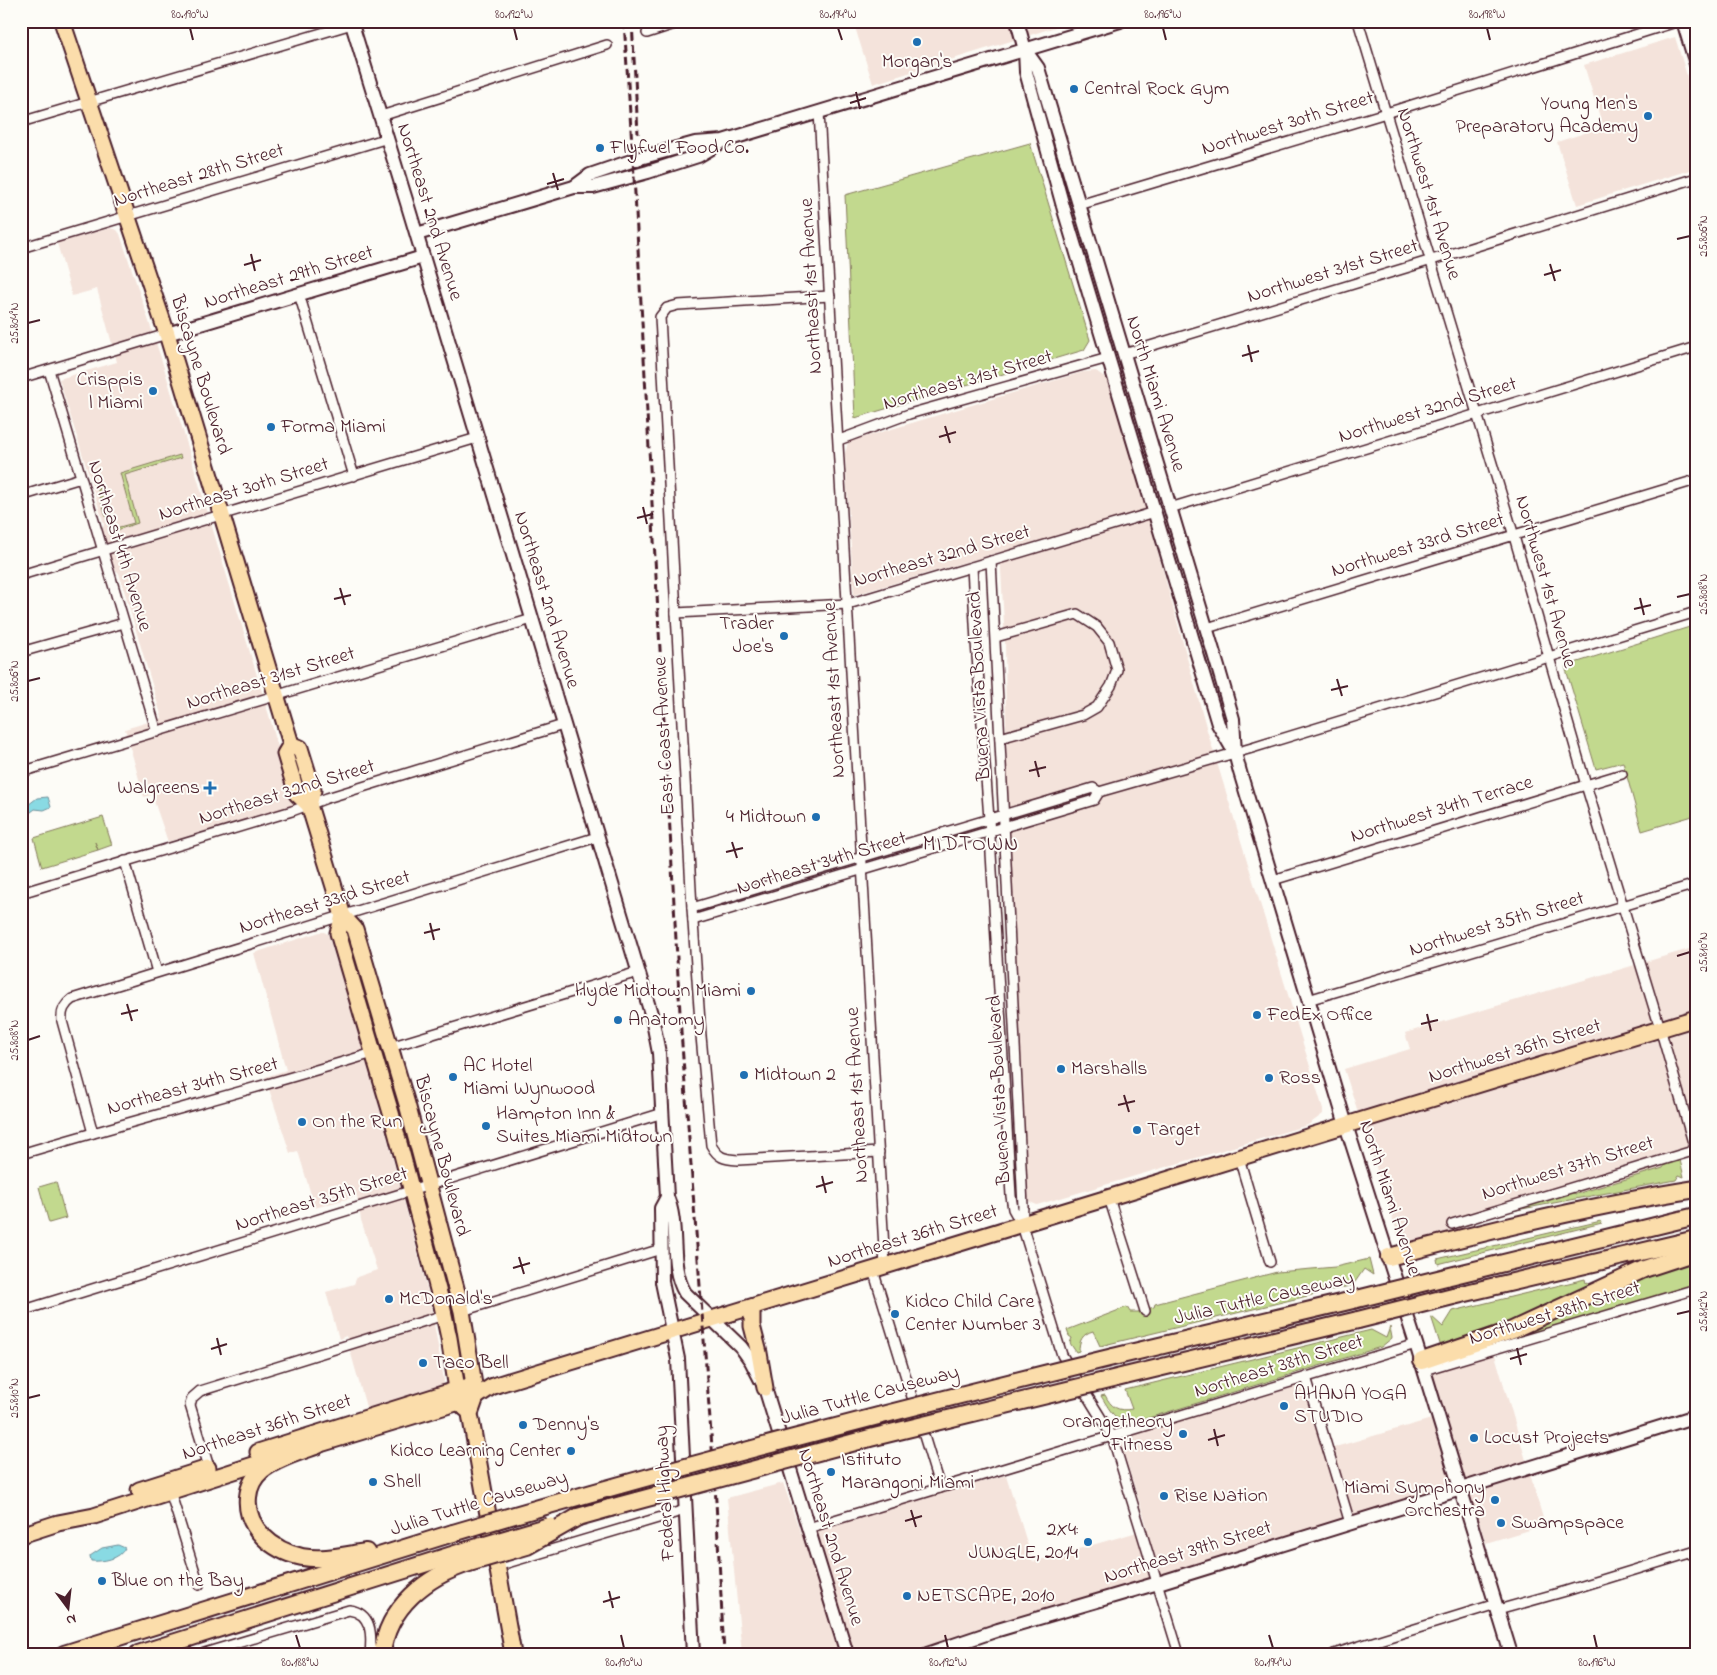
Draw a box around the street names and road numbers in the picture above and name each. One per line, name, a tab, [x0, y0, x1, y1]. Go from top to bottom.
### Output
street label: Northwest 30th Street	[1198, 84, 1378, 164]
street label: Northwest 1st Avenue	[1388, 104, 1468, 284]
street label: Northeast 2nd Avenue	[388, 120, 470, 304]
street label: Northeast 28th Street	[110, 136, 288, 216]
street label: Northeast 1st Avenue	[793, 197, 831, 375]
street label: Northwest 31st Street	[1244, 232, 1422, 312]
street label: Northeast 29th Street	[201, 238, 377, 318]
street label: Biscayne Boulevard	[162, 291, 238, 458]
street label: North Miami Avenue	[1117, 312, 1193, 476]
street label: Northeast 31st Street	[880, 343, 1056, 419]
street label: Northwest 32nd Street	[1335, 370, 1521, 452]
street label: Northeast 30th Street	[155, 450, 333, 530]
street label: Northeast 4th Avenue	[79, 457, 159, 635]
street label: Northwest 1st Avenue	[1506, 492, 1584, 672]
street label: Northwest 33rd Street	[1328, 506, 1508, 586]
street label: Northeast 2nd Avenue	[505, 508, 587, 692]
street label: Northeast 32nd Street	[850, 518, 1034, 596]
street label: Buena Vista Boulevard	[961, 591, 999, 782]
street label: Northeast 1st Avenue	[816, 601, 854, 779]
street label: Northeast 31st Street	[183, 639, 359, 718]
street label: East Coast Avenue	[646, 656, 684, 816]
street label: Northeast 32nd Street	[195, 752, 379, 834]
street label: Northwest 34th Terrace	[1347, 768, 1537, 852]
street label: Northeast 34th Street	[734, 824, 911, 904]
street label: Northeast 33rd Street	[236, 863, 414, 943]
street label: Northwest 35th Street	[1406, 885, 1588, 965]
street label: Buena Vista Boulevard	[981, 995, 1019, 1186]
street label: Northeast 1st Avenue	[839, 1006, 877, 1184]
street label: Northwest 36th Street	[1425, 1012, 1605, 1092]
street label: Northeast 34th Street	[104, 1050, 282, 1124]
street label: Biscayne Boulevard	[405, 1071, 476, 1240]
street label: North Miami Avenue	[1350, 1117, 1428, 1279]
street label: Northwest 37th Street	[1478, 1129, 1658, 1209]
street label: Northeast 35th Street	[232, 1160, 412, 1240]
street label: Northeast 36th Street	[824, 1197, 1002, 1277]
street label: Julia Tuttle Causeway	[1171, 1264, 1357, 1334]
street label: Northwest 38th Street	[1466, 1274, 1644, 1354]
street label: Northeast 38th Street	[1191, 1327, 1367, 1407]
street label: Julia Tuttle Causeway	[778, 1358, 962, 1434]
street label: Northeast 36th Street	[179, 1387, 356, 1469]
street label: Federal Highway	[648, 1425, 685, 1562]
street label: Northeast 2nd Avenue	[789, 1445, 871, 1629]
street label: Julia Tuttle Causeway	[387, 1463, 571, 1545]
street label: Northeast 39th Street	[1101, 1514, 1276, 1592]

